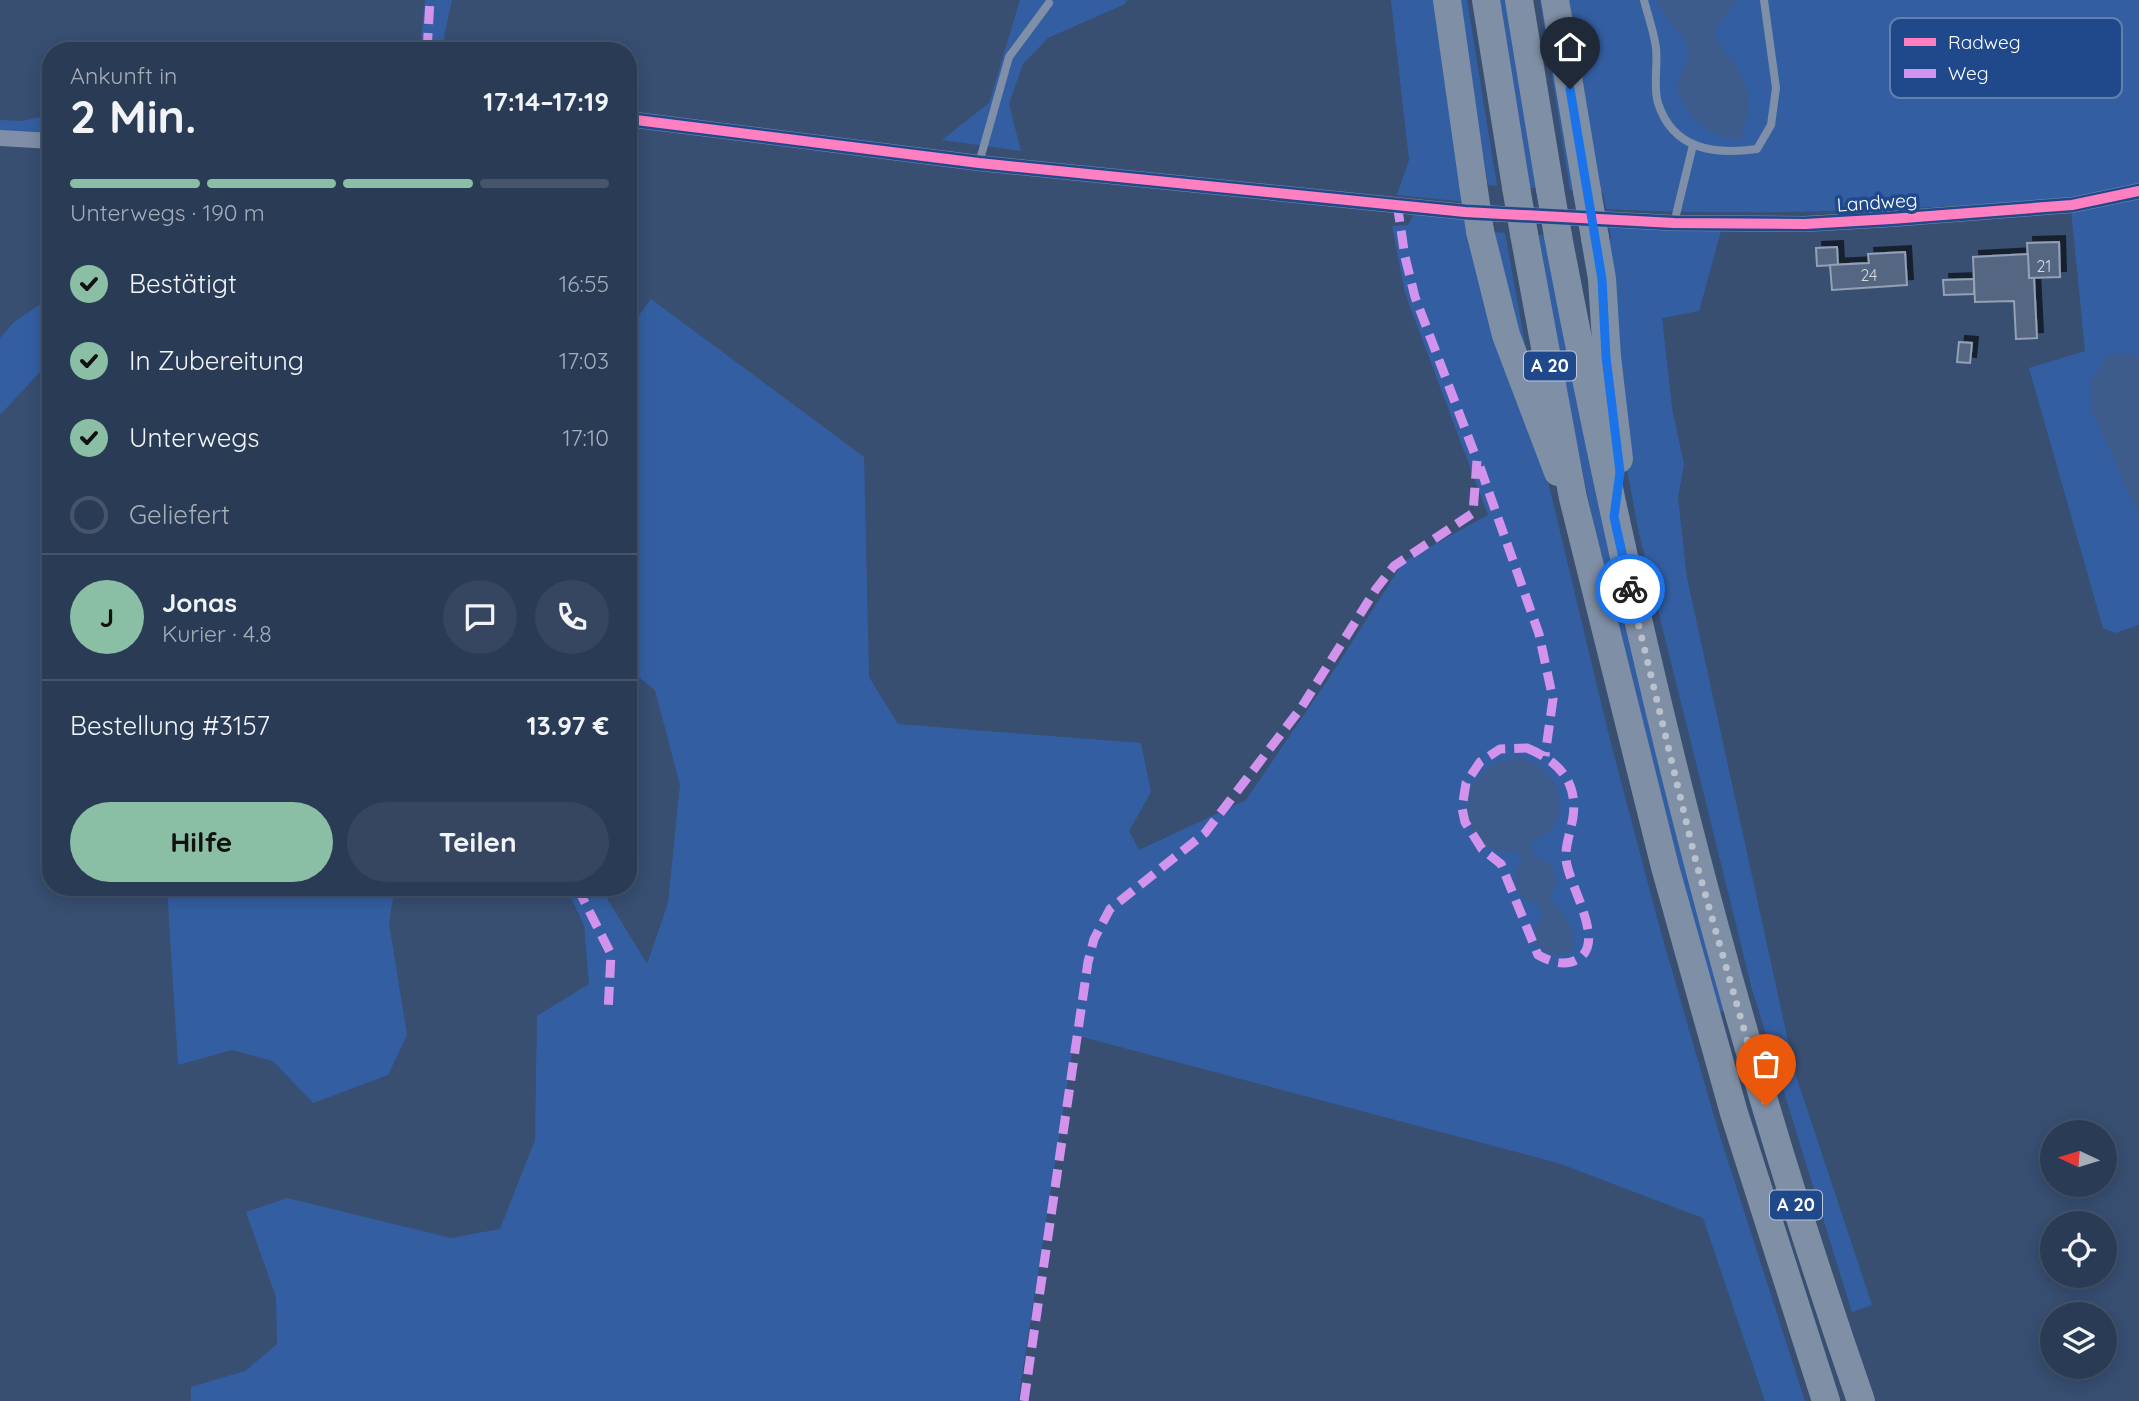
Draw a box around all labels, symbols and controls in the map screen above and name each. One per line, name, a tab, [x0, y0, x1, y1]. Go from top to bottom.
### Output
pin	[1540, 17, 1600, 89]
legend	[1890, 18, 2122, 98]
icon: home	[1551, 28, 1589, 66]
text: Radweg	[1948, 30, 2021, 54]
text: Ankunft in	[70, 61, 177, 90]
text: Weg	[1948, 61, 1989, 85]
text: 17:14–17:19	[483, 85, 609, 118]
text: 2 Min.	[70, 87, 196, 145]
street label: Landweg	[1836, 187, 1918, 217]
text: Unterwegs · 190 m	[70, 198, 265, 227]
house number: 21	[2037, 256, 2051, 276]
icon: check	[70, 265, 108, 303]
house number: 24	[1860, 265, 1878, 285]
text: Bestätigt	[129, 267, 237, 300]
text: 16:55	[559, 269, 609, 298]
icon: check	[70, 342, 108, 380]
text: In Zubereitung	[129, 344, 304, 377]
text: 17:03	[559, 346, 609, 375]
road number: A 20	[1524, 352, 1576, 380]
icon: check	[70, 419, 108, 457]
text: Unterwegs	[129, 421, 260, 454]
text: 17:10	[562, 423, 609, 452]
text: Geliefert	[129, 498, 230, 531]
courier	[1595, 554, 1665, 624]
icon: bike	[1611, 570, 1649, 608]
button: chat	[443, 580, 517, 654]
button: phone	[535, 580, 609, 654]
text: Jonas	[162, 586, 237, 619]
text: J	[100, 601, 114, 634]
text: Kurier · 4.8	[162, 619, 272, 648]
text: Bestellung #3157	[70, 709, 270, 742]
text: 13.97 €	[527, 709, 609, 742]
button: Hilfe	[70, 802, 333, 882]
button: Teilen	[347, 802, 609, 882]
pin	[1736, 1034, 1796, 1106]
icon: bag	[1747, 1045, 1785, 1083]
north arrow	[2040, 1120, 2118, 1197]
map controls	[2040, 1120, 2117, 1379]
road number: A 20	[1770, 1190, 1822, 1220]
button: locate	[2040, 1211, 2117, 1288]
button: layers	[2040, 1302, 2117, 1379]

